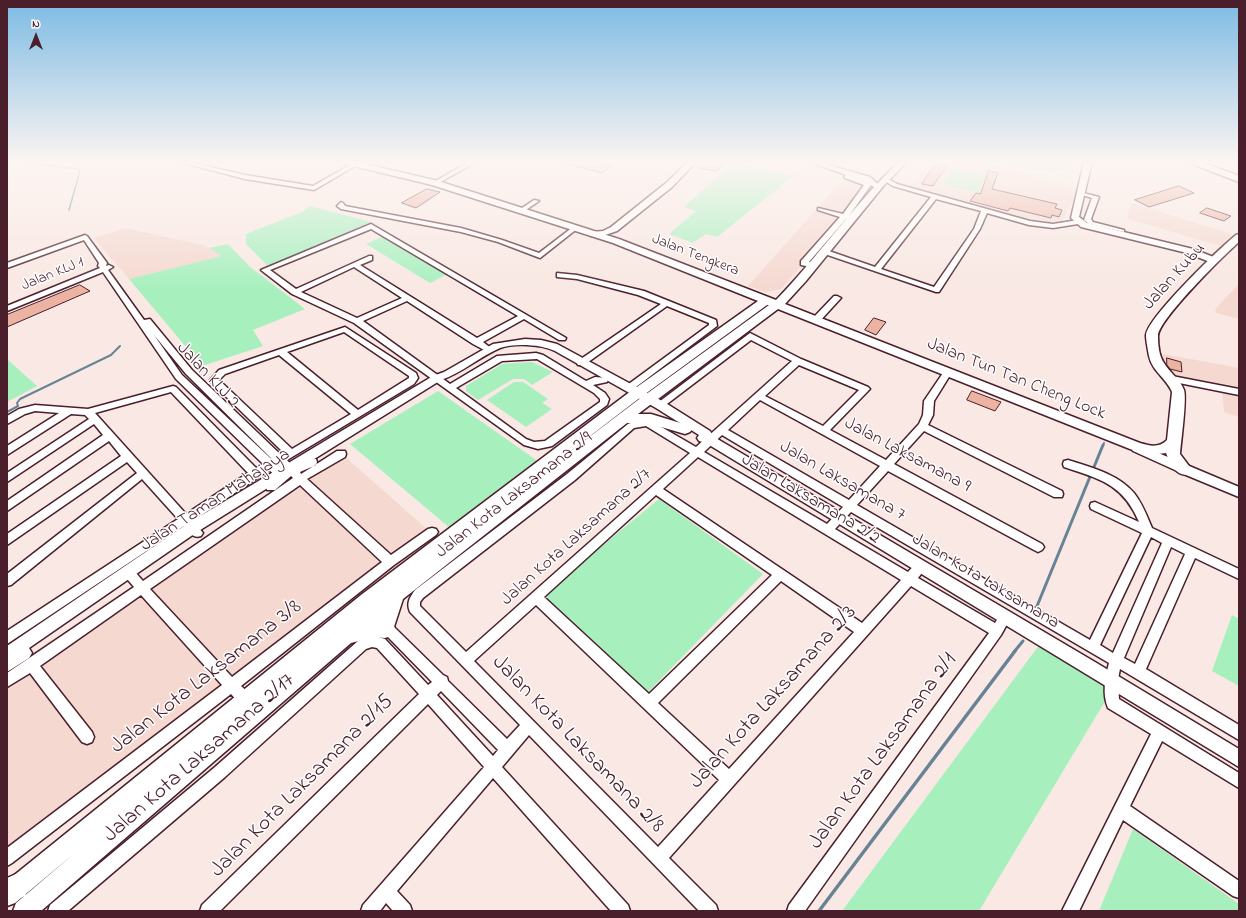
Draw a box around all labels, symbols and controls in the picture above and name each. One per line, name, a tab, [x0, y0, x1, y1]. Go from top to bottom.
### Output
north arrow	[16, 16, 56, 56]
text: N	[32, 16, 40, 32]
street label: Jalan Tengkera	[649, 231, 741, 281]
street label: Jalan Kubu	[1139, 239, 1211, 315]
street label: Jalan KLJ 1	[19, 254, 87, 296]
street label: Jalan Tun Tan Cheng Lock	[924, 334, 1108, 426]
street label: Jalan KLJ 2	[171, 339, 243, 413]
street label: Jalan Laksamana 9	[840, 414, 974, 498]
street label: Jalan Kota Laksamana 2/9	[432, 428, 598, 564]
street label: Jalan Laksamana 7	[775, 437, 909, 527]
street label: Jalan Taman Mahajaya	[137, 445, 295, 557]
street label: Jalan Laksamana 2/2	[737, 450, 883, 550]
street label: Jalan Kota Laksamana 2/7	[497, 465, 657, 611]
street label: Jalan Kota Laksamana	[907, 529, 1063, 635]
street label: Jalan Kota Laksamana 3/8	[106, 595, 308, 761]
street label: Jalan Kota Laksamana 2/3	[685, 601, 863, 795]
street label: Jalan Kota Laksamana 2/1	[804, 649, 964, 855]
street label: Jalan Kota Laksamana 2/8	[485, 650, 669, 840]
street label: Jalan Kota Laksamana 2/17	[99, 669, 301, 849]
street label: Jalan Kota Laksamana 2/15	[206, 690, 400, 884]

